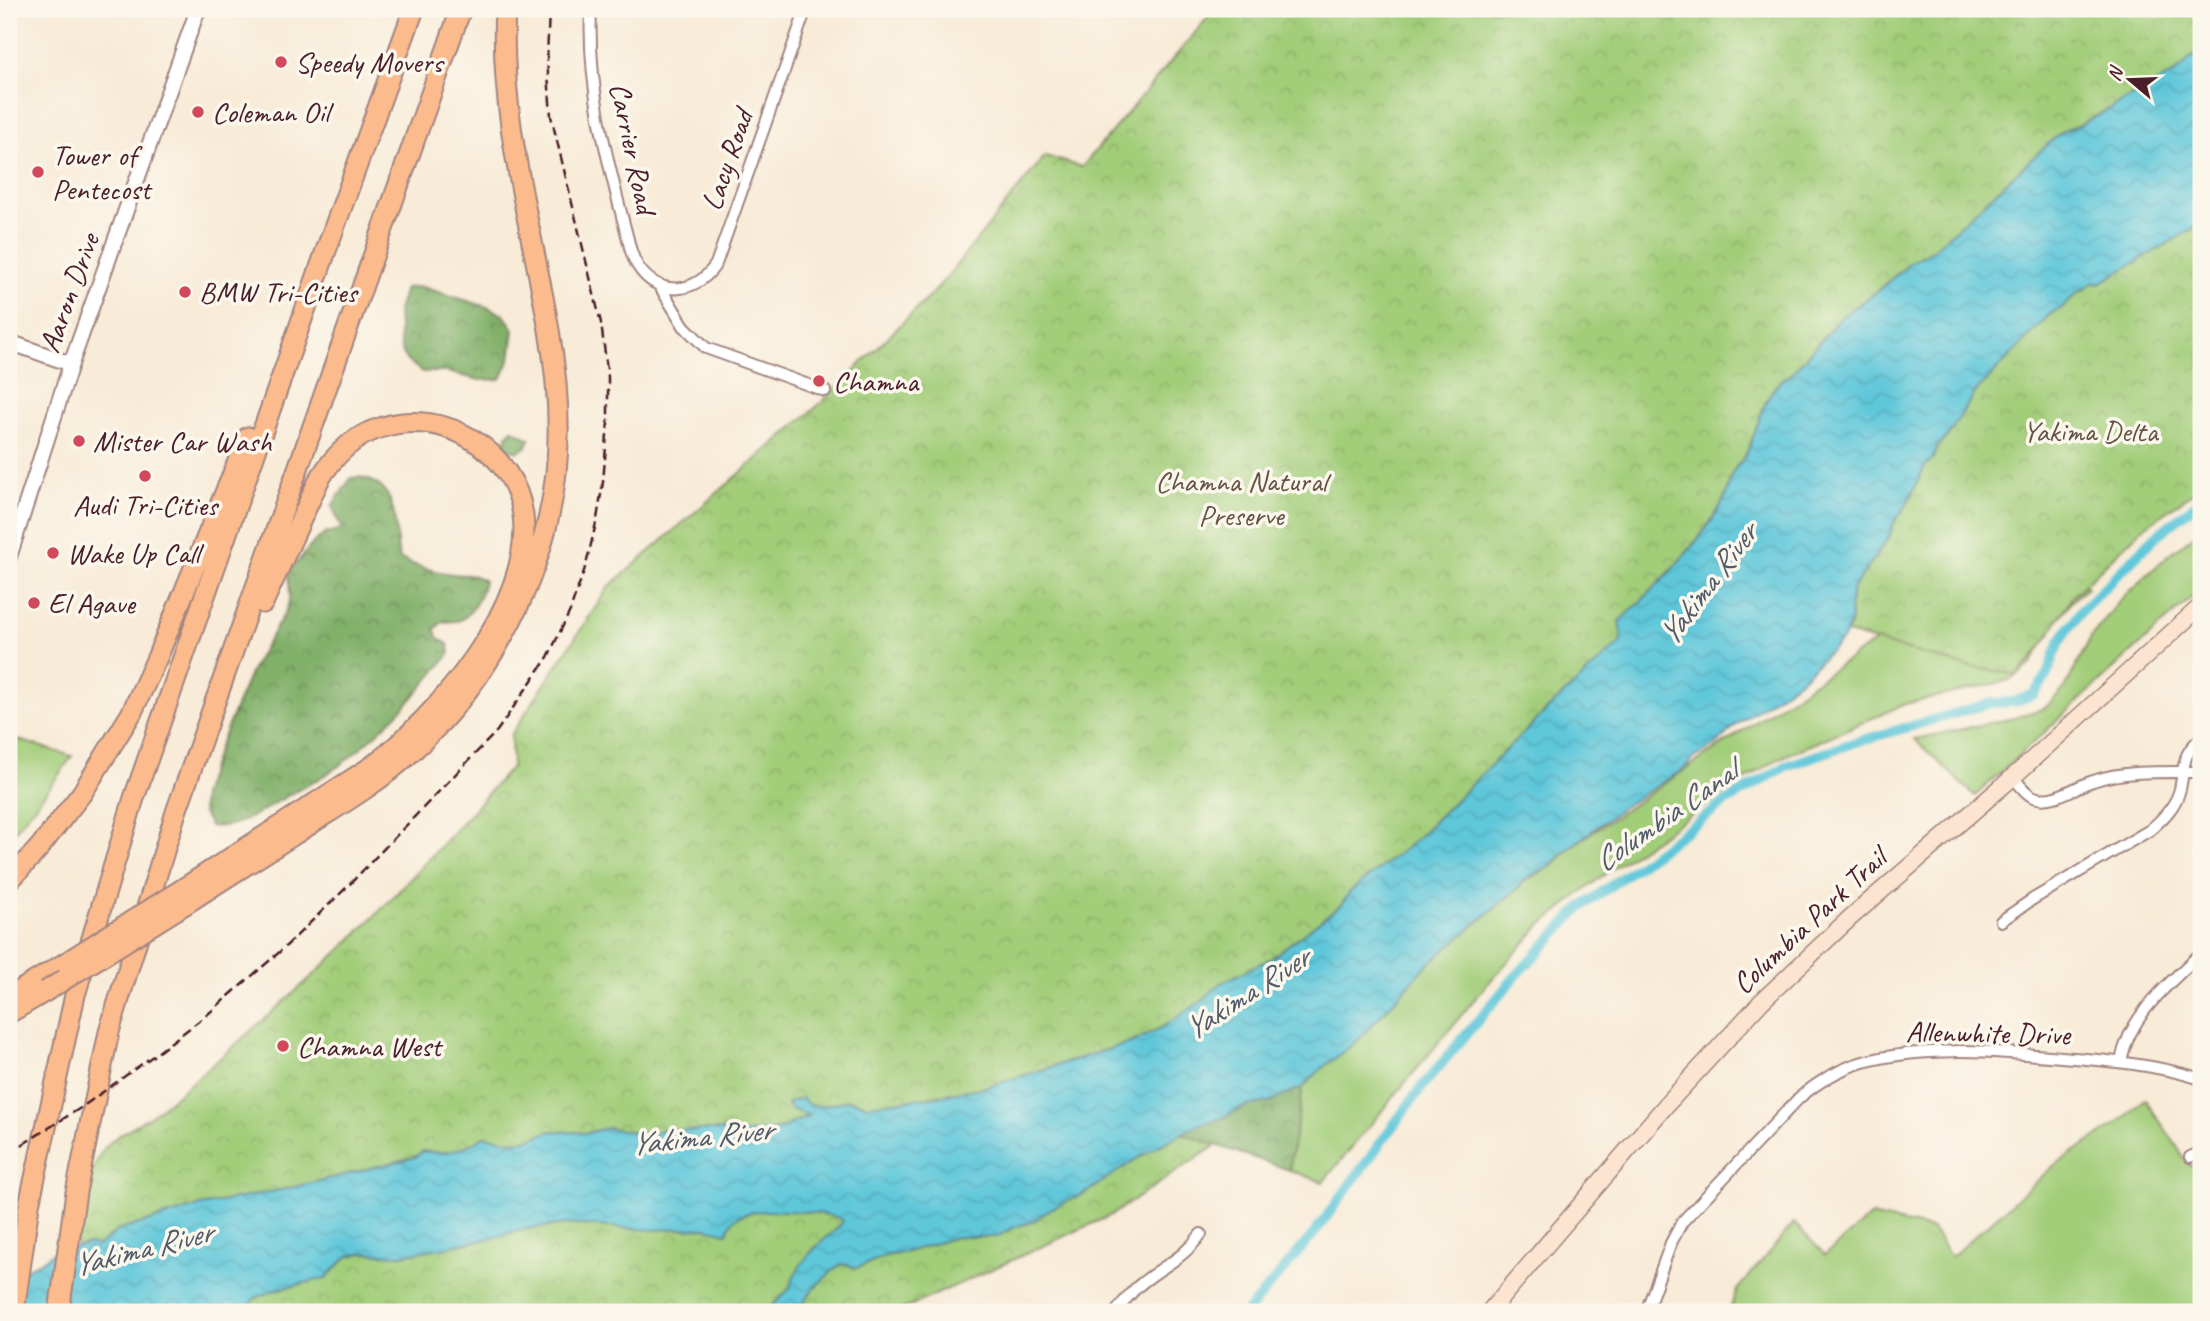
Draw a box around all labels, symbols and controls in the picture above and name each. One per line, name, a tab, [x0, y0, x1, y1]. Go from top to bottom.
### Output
place label: Speedy Movers	[295, 43, 445, 81]
north arrow	[2094, 46, 2164, 116]
marker: Speedy Movers	[273, 54, 289, 70]
text: N	[2102, 62, 2129, 84]
street label: Carrier Road	[601, 79, 666, 221]
place label: Coleman Oil	[212, 93, 334, 131]
street label: Lacy Road	[692, 101, 763, 215]
marker: Coleman Oil	[190, 104, 206, 120]
place label: Tower of Pentecost	[52, 136, 153, 208]
marker: Tower of Pentecost	[30, 164, 46, 180]
street label: Aaron Drive	[30, 226, 109, 358]
place label: BMW Tri-Cities	[199, 273, 360, 311]
marker: BMW Tri-Cities	[177, 284, 193, 300]
place label: Chamna	[833, 362, 920, 400]
marker: Chamna	[811, 373, 827, 389]
park label: Yakima Delta	[2022, 412, 2159, 450]
place label: Mister Car Wash	[93, 422, 272, 460]
marker: Mister Car Wash	[71, 433, 87, 449]
park label: Chamna Natural Preserve	[1155, 462, 1332, 534]
marker: Audi Tri-Cities	[137, 468, 153, 484]
place label: Audi Tri-Cities	[73, 486, 220, 524]
water label: Yakima River	[1648, 511, 1770, 653]
place label: Wake Up Call	[67, 534, 204, 572]
marker: Wake Up Call	[45, 545, 61, 561]
place label: El Agave	[48, 584, 137, 622]
marker: El Agave	[26, 595, 42, 611]
water label: Columbia Canal	[1586, 746, 1754, 881]
street label: Columbia Park Trail	[1724, 837, 1898, 1002]
water label: Yakima River	[1176, 935, 1321, 1049]
street label: Allenwhite Drive	[1906, 1013, 2073, 1053]
place label: Chamna West	[297, 1027, 444, 1065]
marker: Chamna West	[275, 1038, 291, 1054]
water label: Yakima River	[628, 1108, 779, 1164]
water label: Yakima River	[68, 1210, 221, 1286]

